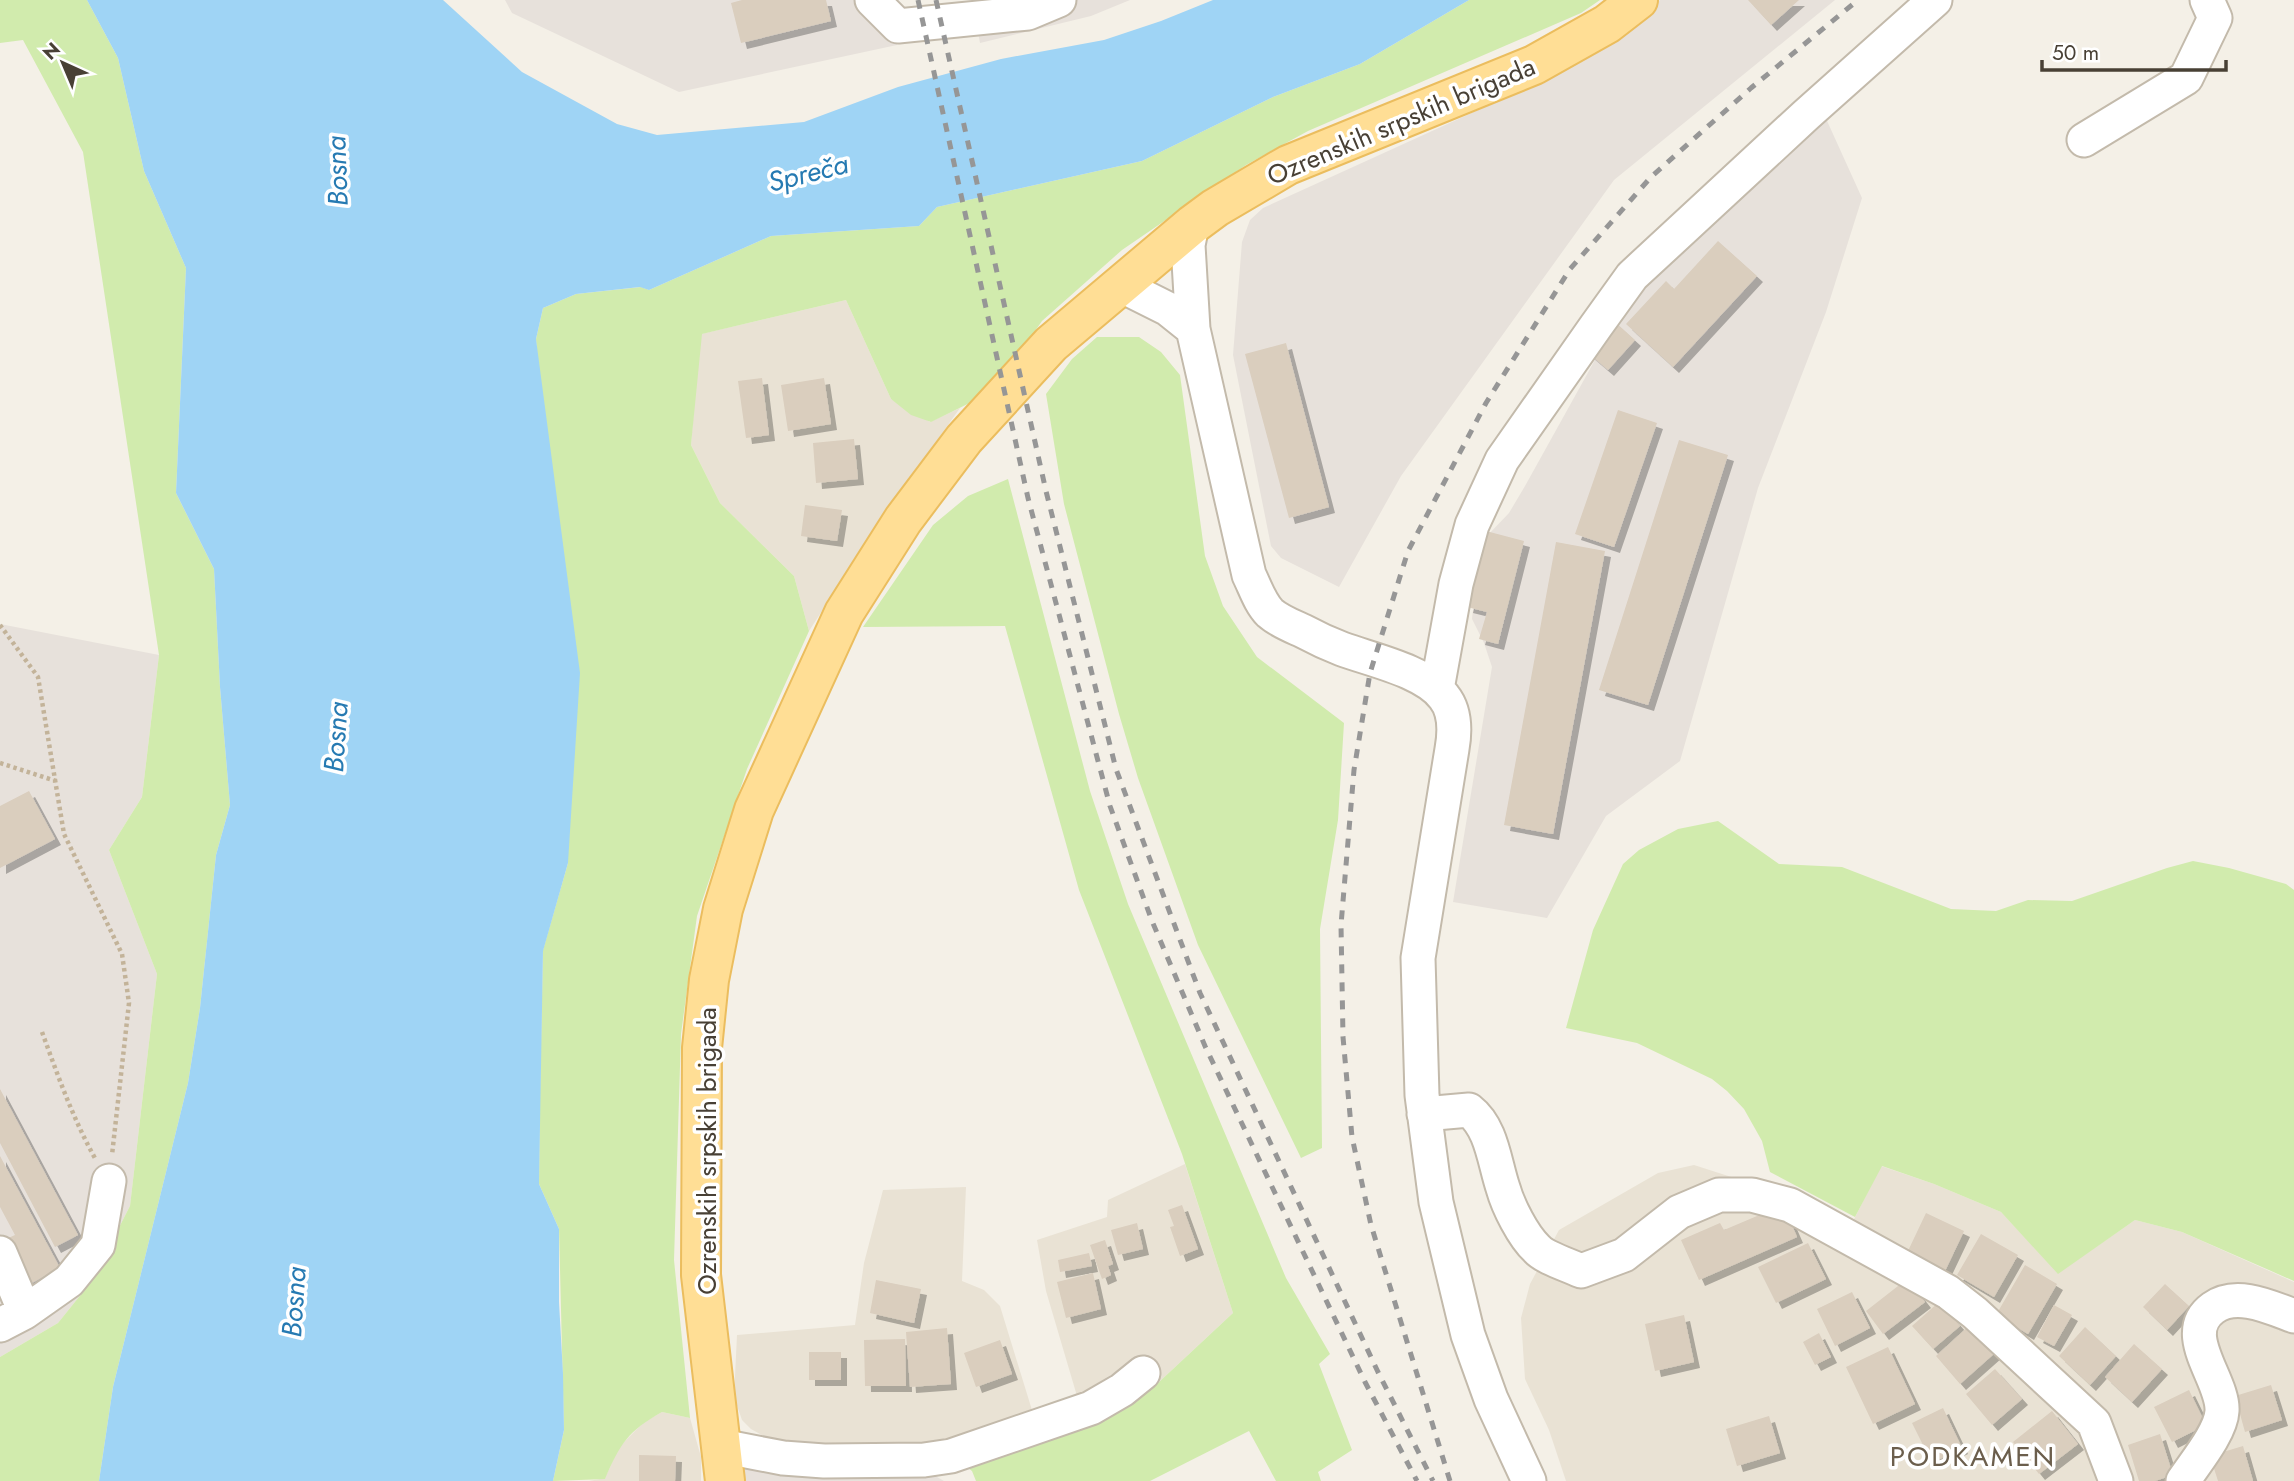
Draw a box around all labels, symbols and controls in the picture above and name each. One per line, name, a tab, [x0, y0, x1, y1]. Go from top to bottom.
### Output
north arrow	[28, 28, 98, 98]
scale bar	[2042, 28, 2226, 72]
text: N	[37, 36, 66, 66]
text: 50 m	[2052, 38, 2099, 68]
street label: Ozrenskih srpskih brigada	[1261, 47, 1541, 195]
water label: Bosna	[315, 134, 359, 207]
water label: Spreča	[763, 143, 853, 203]
water label: Bosna	[313, 700, 359, 774]
street label: Ozrenskih srpskih brigada	[688, 1007, 726, 1295]
water label: Bosna	[271, 1265, 317, 1339]
district label: PODKAMEN	[1890, 1436, 2056, 1477]

